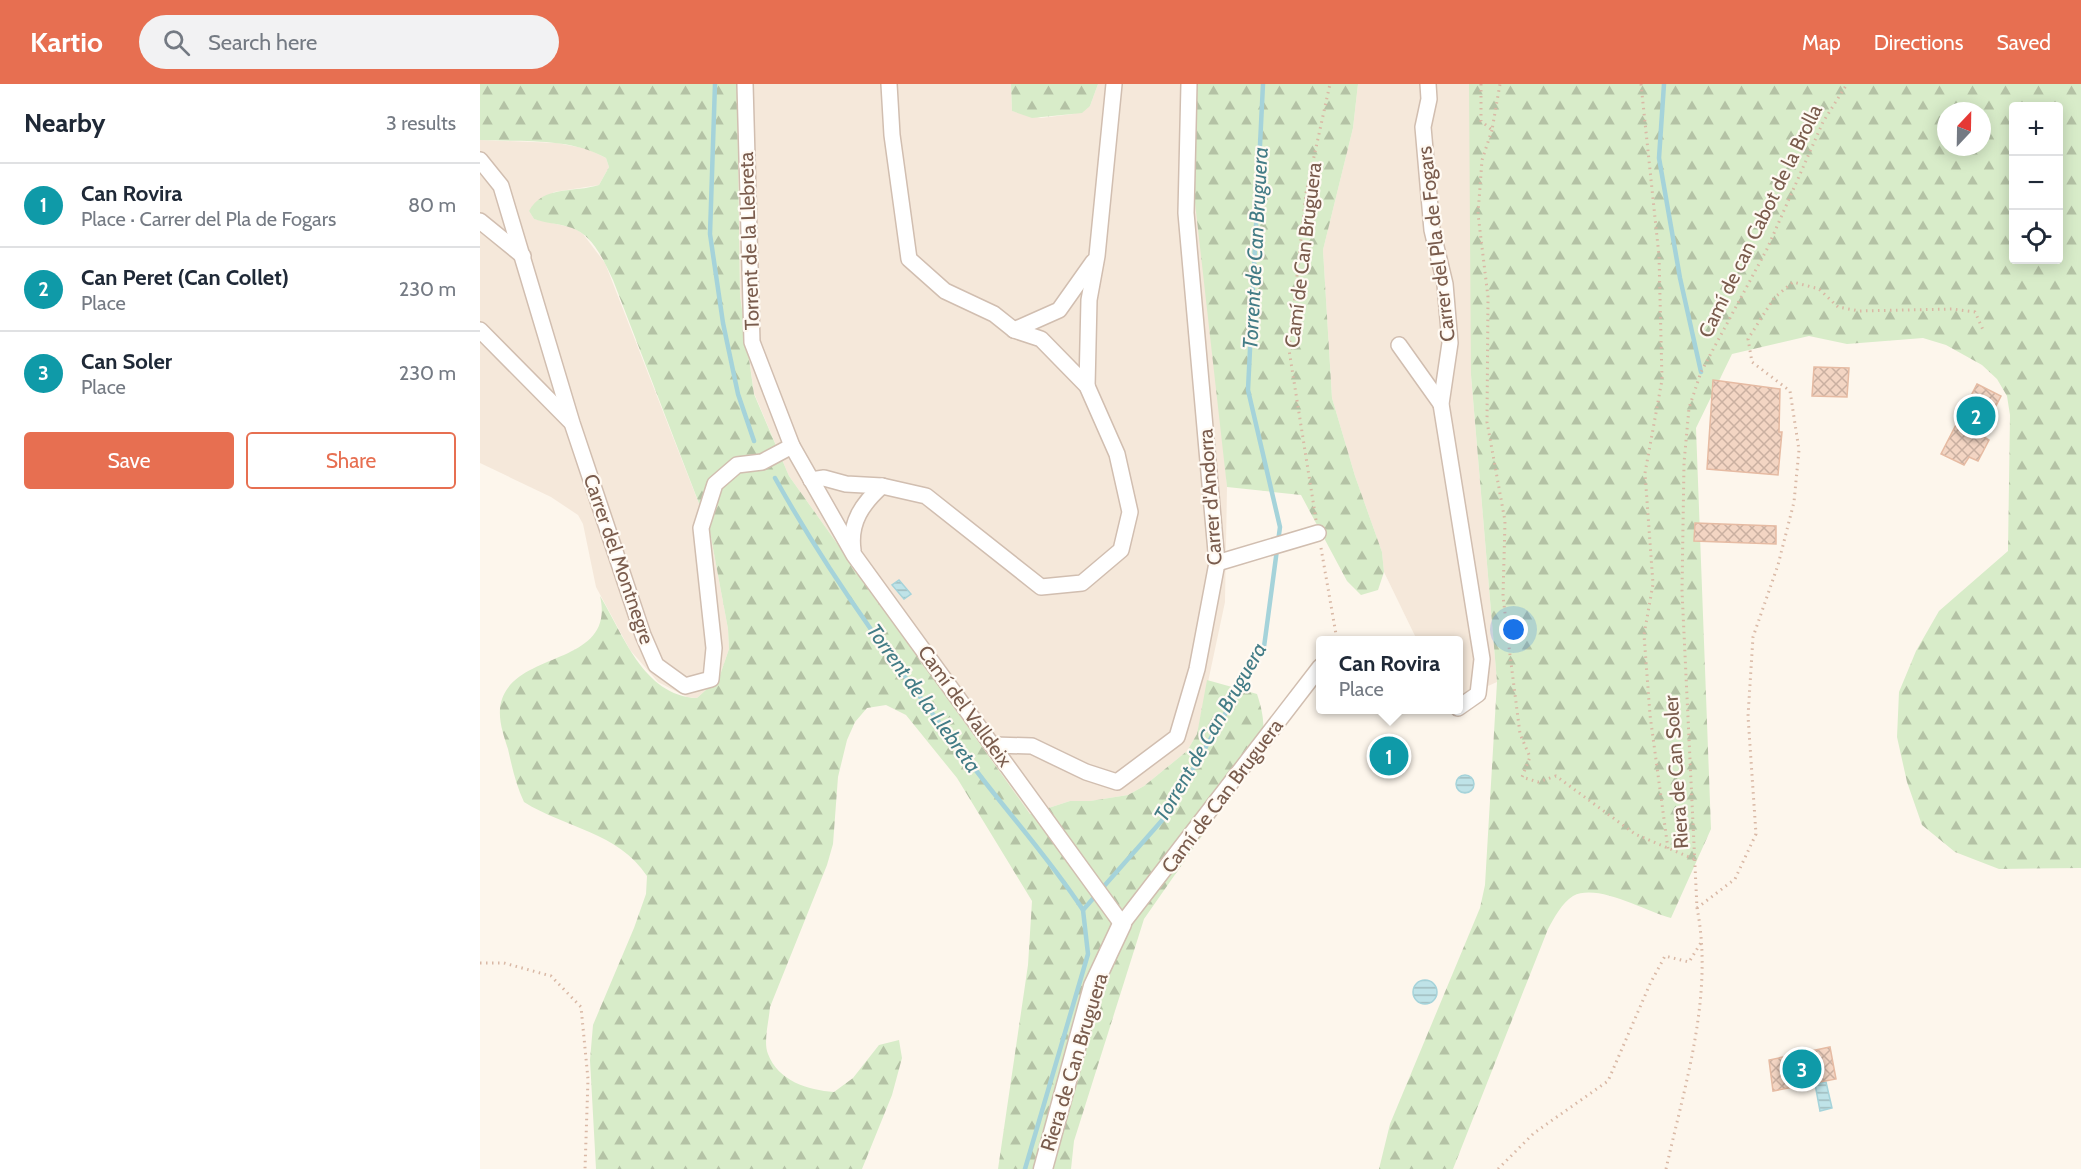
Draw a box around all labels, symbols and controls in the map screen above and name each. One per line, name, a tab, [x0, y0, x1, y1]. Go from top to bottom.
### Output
search box	[139, 15, 559, 69]
text: Kartio	[30, 25, 103, 59]
icon: search	[160, 26, 193, 59]
text: Search here	[208, 29, 317, 56]
text: Map	[1802, 30, 1841, 55]
text: Directions	[1874, 30, 1963, 55]
text: Saved	[1996, 30, 2051, 55]
street label: Camí de can Cabot de la Brolla	[1693, 100, 1827, 341]
north arrow	[1937, 102, 1991, 156]
map controls	[2009, 102, 2063, 264]
button: +	[2009, 102, 2063, 156]
text: Nearby	[24, 107, 105, 139]
text: 3 results	[386, 111, 456, 135]
street label: Carrer del Pla de Fogars	[1412, 145, 1460, 343]
water label: Torrent de Can Bruguera	[1237, 146, 1273, 350]
street label: Torrent de la Llebreta	[734, 151, 764, 330]
button: −	[2009, 156, 2063, 210]
street label: Camí de Can Bruguera	[1280, 160, 1326, 349]
text: Can Rovira	[81, 180, 182, 207]
text: 1	[40, 193, 47, 217]
text: 80 m	[408, 193, 456, 217]
text: Place · Carrer del Pla de Fogars	[81, 207, 336, 231]
button: locate	[2009, 210, 2063, 264]
text: Can Peret (Can Collet)	[81, 264, 289, 291]
text: 2	[38, 277, 49, 301]
text: 230 m	[399, 277, 456, 301]
text: Place	[81, 291, 126, 315]
text: Can Soler	[81, 348, 172, 375]
text: 3	[38, 361, 49, 385]
text: 230 m	[399, 361, 456, 385]
text: Place	[81, 375, 126, 399]
pin: 2	[1956, 394, 1996, 438]
street label: Carrer d'Andorra	[1193, 428, 1227, 566]
button: Save	[24, 432, 234, 489]
button: Share	[246, 432, 456, 489]
street label: Carrer del Montnegre	[579, 471, 659, 647]
your location	[1499, 615, 1528, 644]
water label: Torrent de la Llebreta	[862, 619, 986, 777]
popup	[1316, 636, 1463, 714]
water label: Torrent de Can Bruguera	[1148, 638, 1272, 826]
street label: Camí del Valldeix	[913, 641, 1017, 772]
text: Can Rovira	[1339, 650, 1440, 677]
text: Place	[1339, 677, 1384, 701]
street label: Riera de Can Soler	[1659, 694, 1693, 850]
street label: Camí de Can Bruguera	[1156, 714, 1288, 878]
pin: 1	[1370, 734, 1408, 778]
street label: Riera de Can Bruguera	[1035, 970, 1113, 1154]
pin: 3	[1782, 1046, 1822, 1092]

